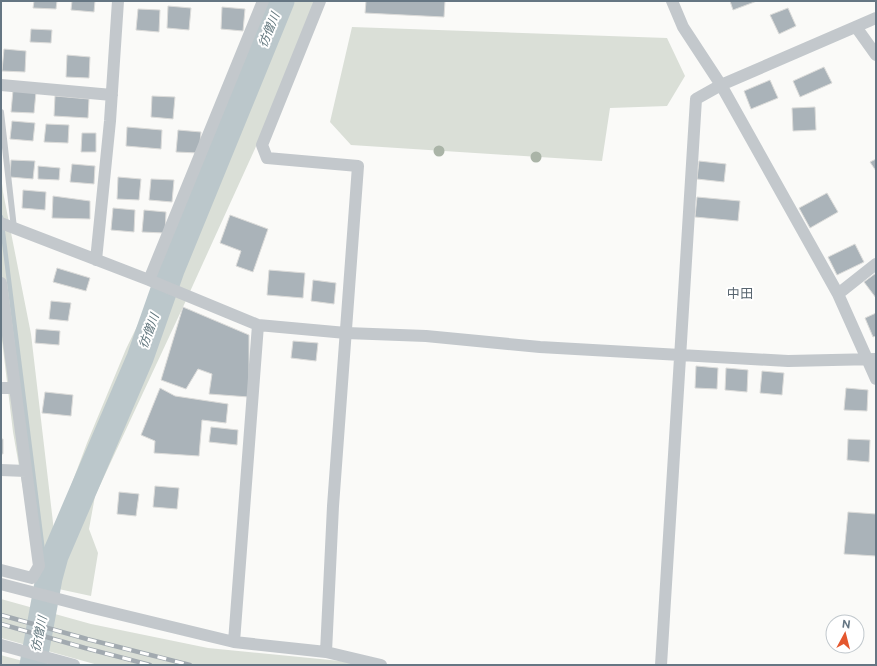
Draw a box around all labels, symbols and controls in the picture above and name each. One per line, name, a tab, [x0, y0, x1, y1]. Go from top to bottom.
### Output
water label: 彷僧川	[256, 9, 283, 49]
district label: 中田	[727, 286, 753, 301]
water label: 彷僧川	[136, 310, 162, 350]
water label: 彷僧川	[28, 613, 50, 653]
north arrow	[825, 614, 865, 654]
text: N	[841, 618, 851, 631]

